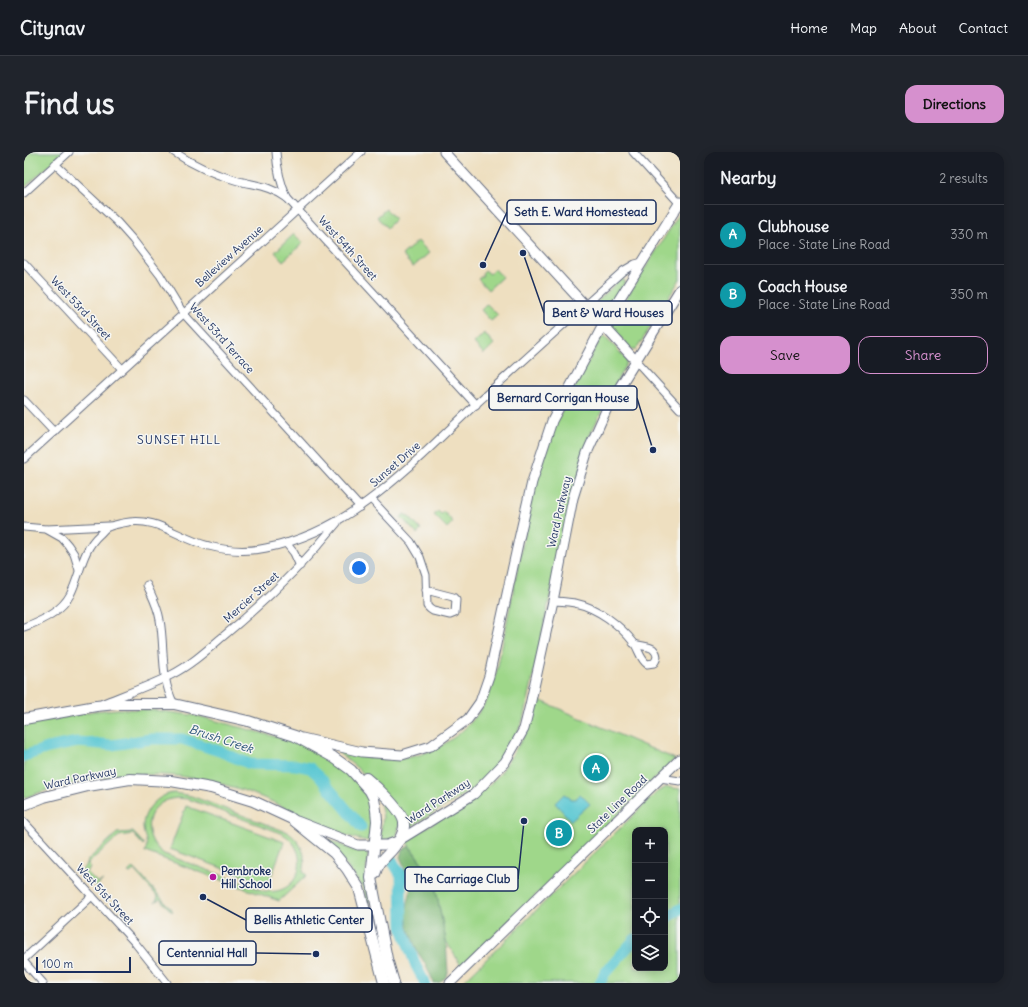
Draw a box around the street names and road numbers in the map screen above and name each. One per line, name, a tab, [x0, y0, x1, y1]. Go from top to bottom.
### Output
street label: West 54th Street	[316, 213, 381, 283]
street label: Belleview Avenue	[192, 222, 266, 290]
street label: West 53rd Street	[48, 273, 114, 343]
street label: West 53rd Terrace	[187, 300, 257, 376]
street label: Sunset Drive	[367, 438, 423, 490]
street label: Ward Parkway	[544, 475, 574, 549]
street label: Mercier Street	[220, 568, 282, 625]
street label: Ward Parkway	[43, 764, 117, 792]
street label: State Line Road	[584, 772, 650, 836]
street label: Ward Parkway	[403, 775, 473, 827]
street label: West 51st Street	[73, 861, 137, 928]

